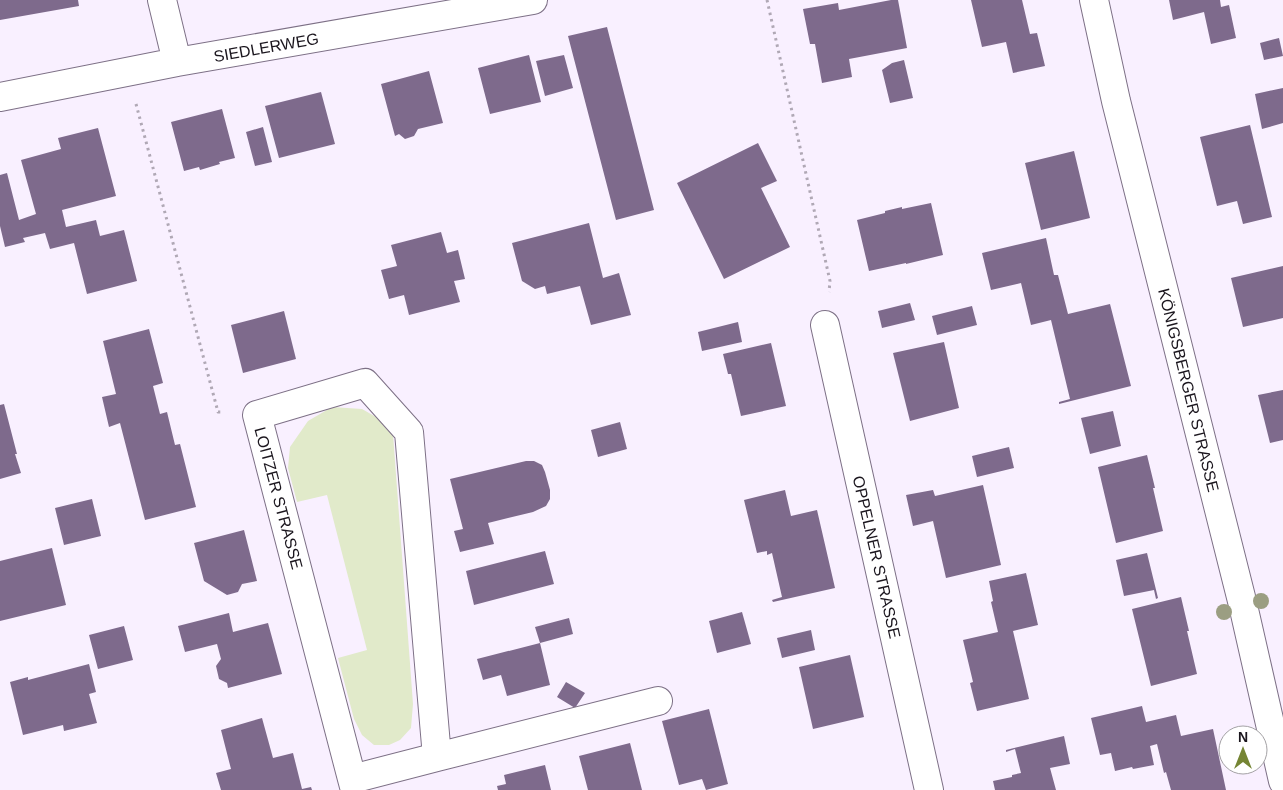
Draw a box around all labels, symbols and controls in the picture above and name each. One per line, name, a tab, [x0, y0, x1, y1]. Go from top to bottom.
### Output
street label: SIEDLERWEG	[212, 30, 320, 65]
street label: KÖNIGSBERGER STRASSE	[1155, 287, 1222, 494]
street label: LOITZER STRASSE	[251, 425, 306, 571]
street label: OPPELNER STRASSE	[850, 474, 903, 640]
north arrow	[1218, 725, 1268, 775]
text: N	[1238, 729, 1248, 745]

